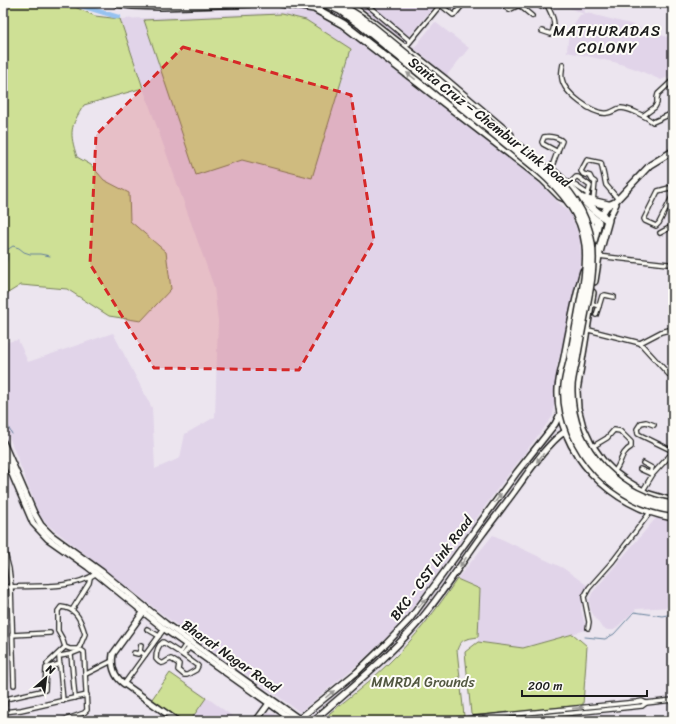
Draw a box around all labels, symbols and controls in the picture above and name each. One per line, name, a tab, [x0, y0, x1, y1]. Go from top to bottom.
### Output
district label: MATHURADAS COLONY	[553, 18, 661, 61]
street label: Santa Cruz – Chembur Link Road	[403, 50, 578, 195]
one-way arrow	[406, 72, 417, 81]
one-way arrow	[536, 452, 544, 463]
one-way arrow	[494, 493, 502, 503]
street label: BKC - CST Link Road	[383, 509, 480, 626]
one-way arrow	[459, 557, 467, 568]
one-way arrow	[418, 598, 426, 609]
street label: Bharat Nagar Road	[176, 613, 287, 701]
north arrow	[26, 658, 66, 698]
text: N	[42, 659, 59, 680]
park label: MMRDA Grounds	[371, 670, 475, 695]
scale bar	[522, 672, 647, 698]
text: 200 m	[528, 675, 562, 697]
one-way arrow	[324, 690, 335, 699]
one-way arrow	[572, 704, 584, 711]

